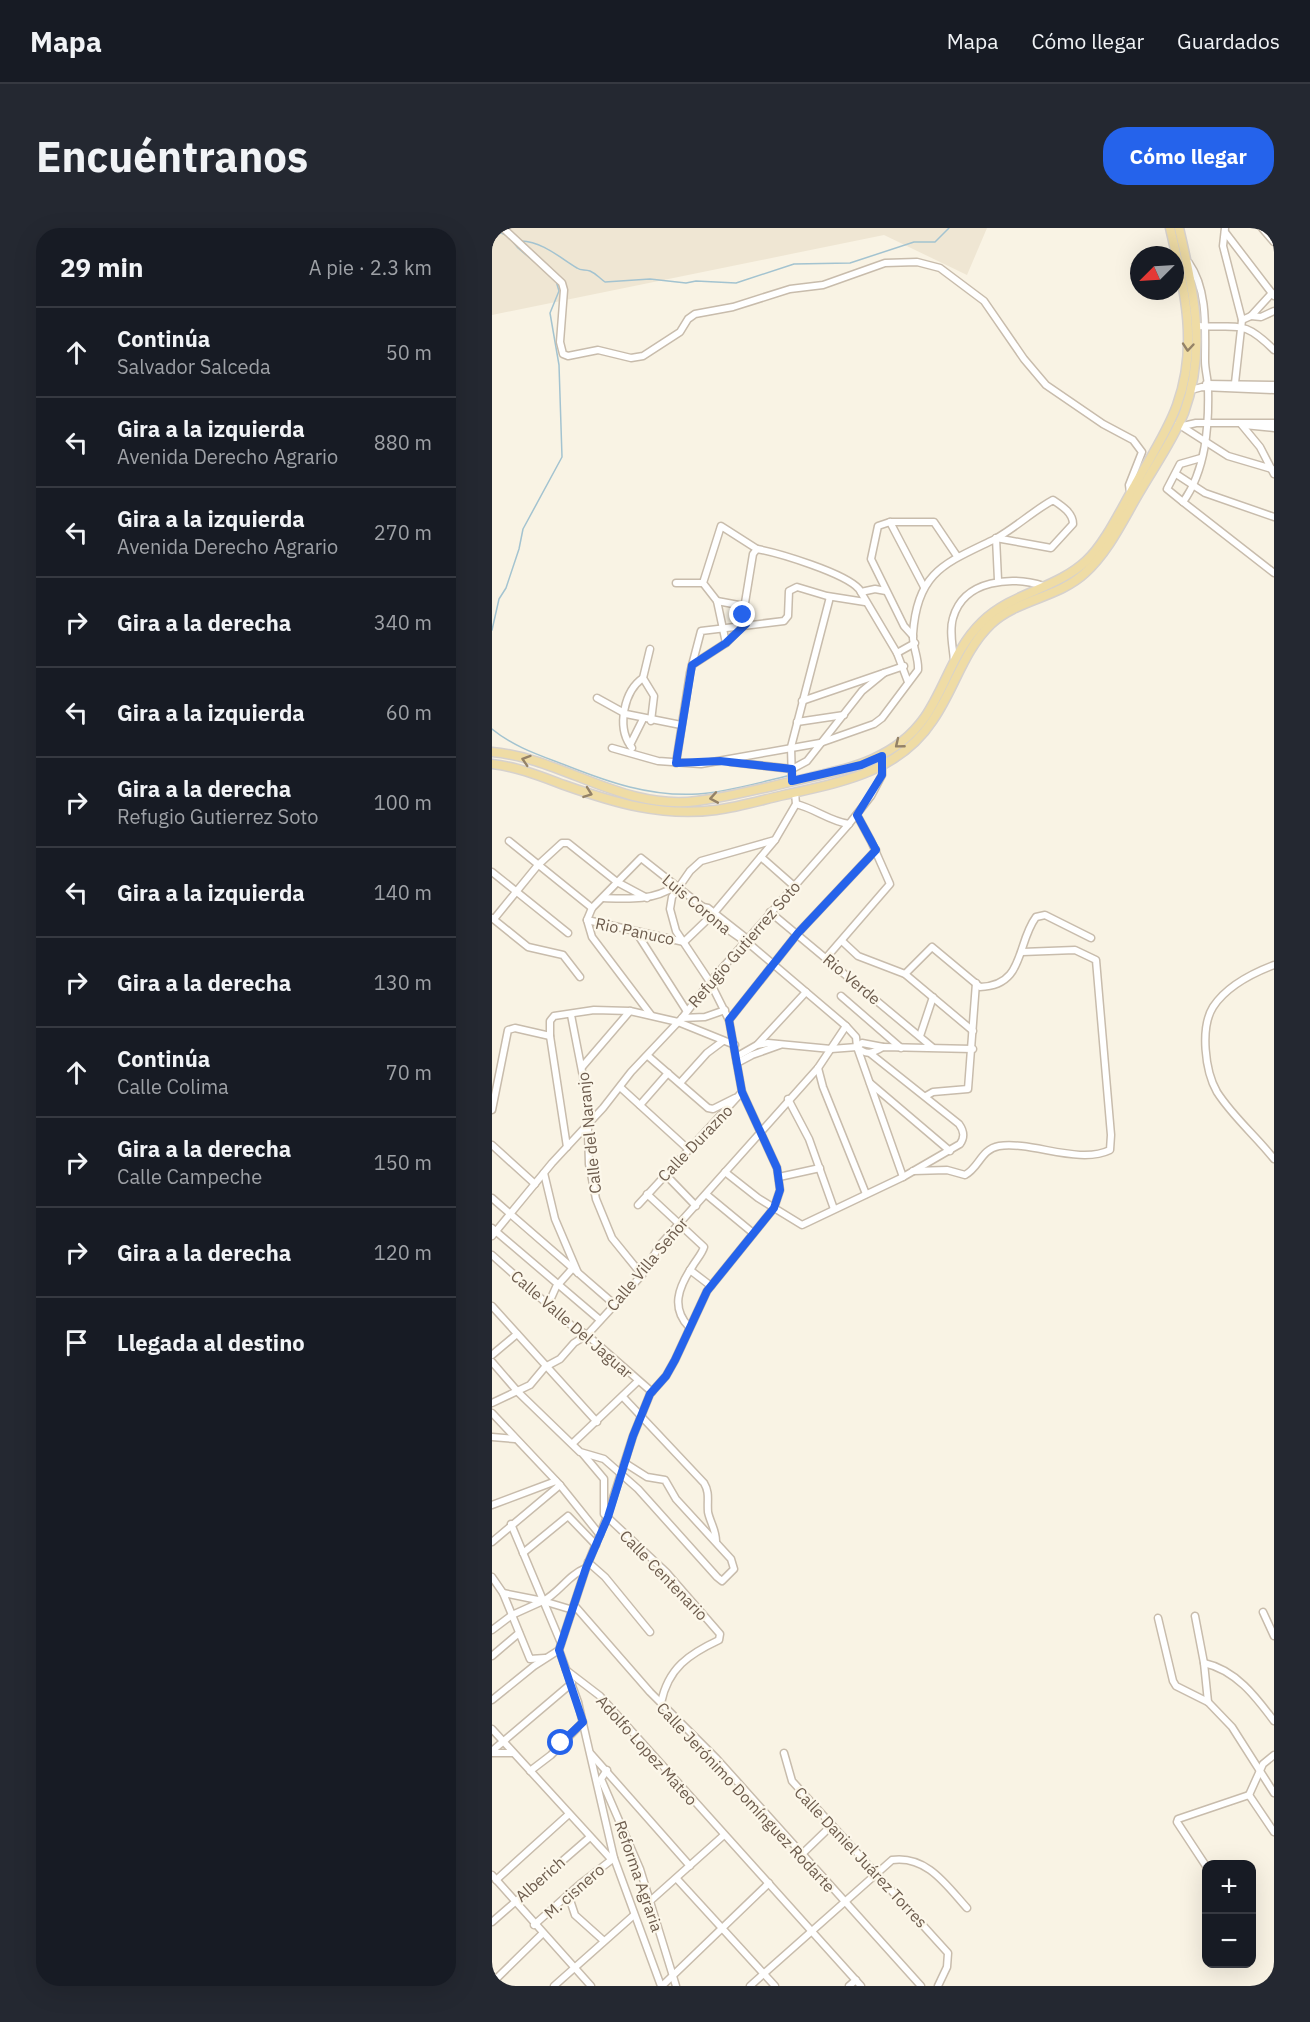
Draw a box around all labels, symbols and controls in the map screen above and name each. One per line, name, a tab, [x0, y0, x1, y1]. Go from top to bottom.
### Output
text: Mapa	[30, 23, 102, 60]
text: Mapa	[947, 27, 998, 55]
text: Cómo llegar	[1031, 27, 1144, 55]
text: Guardados	[1177, 27, 1280, 55]
button: Cómo llegar	[1103, 127, 1274, 185]
text: Encuéntranos	[36, 129, 308, 184]
north arrow	[1130, 246, 1184, 300]
text: 29 min	[60, 250, 144, 284]
text: A pie · 2.3 km	[309, 254, 432, 281]
text: Continúa	[117, 324, 210, 353]
icon: ahead	[60, 336, 93, 369]
text: 50 m	[386, 339, 432, 366]
one-way arrow	[1182, 343, 1195, 352]
text: Salvador Salceda	[117, 353, 271, 380]
text: Gira a la izquierda	[117, 414, 305, 443]
icon: left	[60, 426, 93, 459]
text: 880 m	[374, 429, 432, 456]
text: Avenida Derecho Agrario	[117, 443, 338, 470]
text: Gira a la izquierda	[117, 504, 305, 533]
icon: left	[60, 516, 93, 549]
text: 270 m	[374, 519, 432, 546]
text: Avenida Derecho Agrario	[117, 533, 338, 560]
route end	[729, 601, 755, 627]
icon: right	[60, 606, 93, 639]
text: Gira a la derecha	[117, 608, 291, 637]
text: 340 m	[374, 609, 432, 636]
icon: left	[60, 696, 93, 729]
text: Gira a la izquierda	[117, 698, 305, 727]
text: 60 m	[386, 699, 432, 726]
one-way arrow	[895, 736, 906, 747]
one-way arrow	[521, 755, 532, 767]
text: Gira a la derecha	[117, 774, 291, 803]
icon: right	[60, 786, 93, 819]
one-way arrow	[582, 786, 593, 799]
text: 100 m	[374, 789, 432, 816]
one-way arrow	[709, 792, 719, 804]
text: Refugio Gutierrez Soto	[117, 803, 318, 830]
street label: Luis Corona	[658, 869, 736, 939]
icon: left	[60, 876, 93, 909]
street label: Refugio Gutierrez Soto	[684, 877, 804, 1011]
text: Gira a la izquierda	[117, 878, 305, 907]
text: 140 m	[374, 879, 432, 906]
street label: Rio Panuco	[594, 913, 676, 949]
street label: Rio Verde	[819, 949, 885, 1009]
icon: right	[60, 966, 93, 999]
text: Gira a la derecha	[117, 968, 291, 997]
text: 130 m	[374, 969, 432, 996]
text: Continúa	[117, 1044, 210, 1073]
icon: ahead	[60, 1056, 93, 1089]
text: 70 m	[386, 1059, 432, 1086]
street label: Calle del Naranjo	[573, 1071, 605, 1195]
text: Calle Colima	[117, 1073, 229, 1100]
street label: Calle Durazno	[653, 1100, 737, 1186]
text: Gira a la derecha	[117, 1134, 291, 1163]
icon: right	[60, 1146, 93, 1179]
text: 150 m	[374, 1149, 432, 1176]
text: Calle Campeche	[117, 1163, 262, 1190]
street label: Calle Villa Señor	[602, 1213, 692, 1315]
icon: right	[60, 1236, 93, 1269]
text: Gira a la derecha	[117, 1238, 291, 1267]
text: 120 m	[374, 1239, 432, 1266]
street label: Calle Valle Del Jaguar	[507, 1266, 637, 1382]
icon: arrive	[60, 1326, 93, 1359]
text: Llegada al destino	[117, 1328, 305, 1357]
street label: Calle Centenario	[616, 1526, 712, 1625]
street label: Adolfo Lopez Mateo	[592, 1691, 702, 1809]
street label: Calle Jerónimo Domínguez Rodarte	[653, 1698, 840, 1896]
route start	[547, 1729, 573, 1755]
street label: Calle Daniel Juárez Torres	[790, 1782, 932, 1932]
street label: Reforma Agraria	[611, 1818, 668, 1935]
street label: Alberich	[511, 1852, 569, 1906]
street label: M. cisnero	[540, 1859, 608, 1923]
map controls	[1202, 1860, 1256, 1968]
button: +	[1202, 1860, 1256, 1914]
button: −	[1202, 1914, 1256, 1968]

